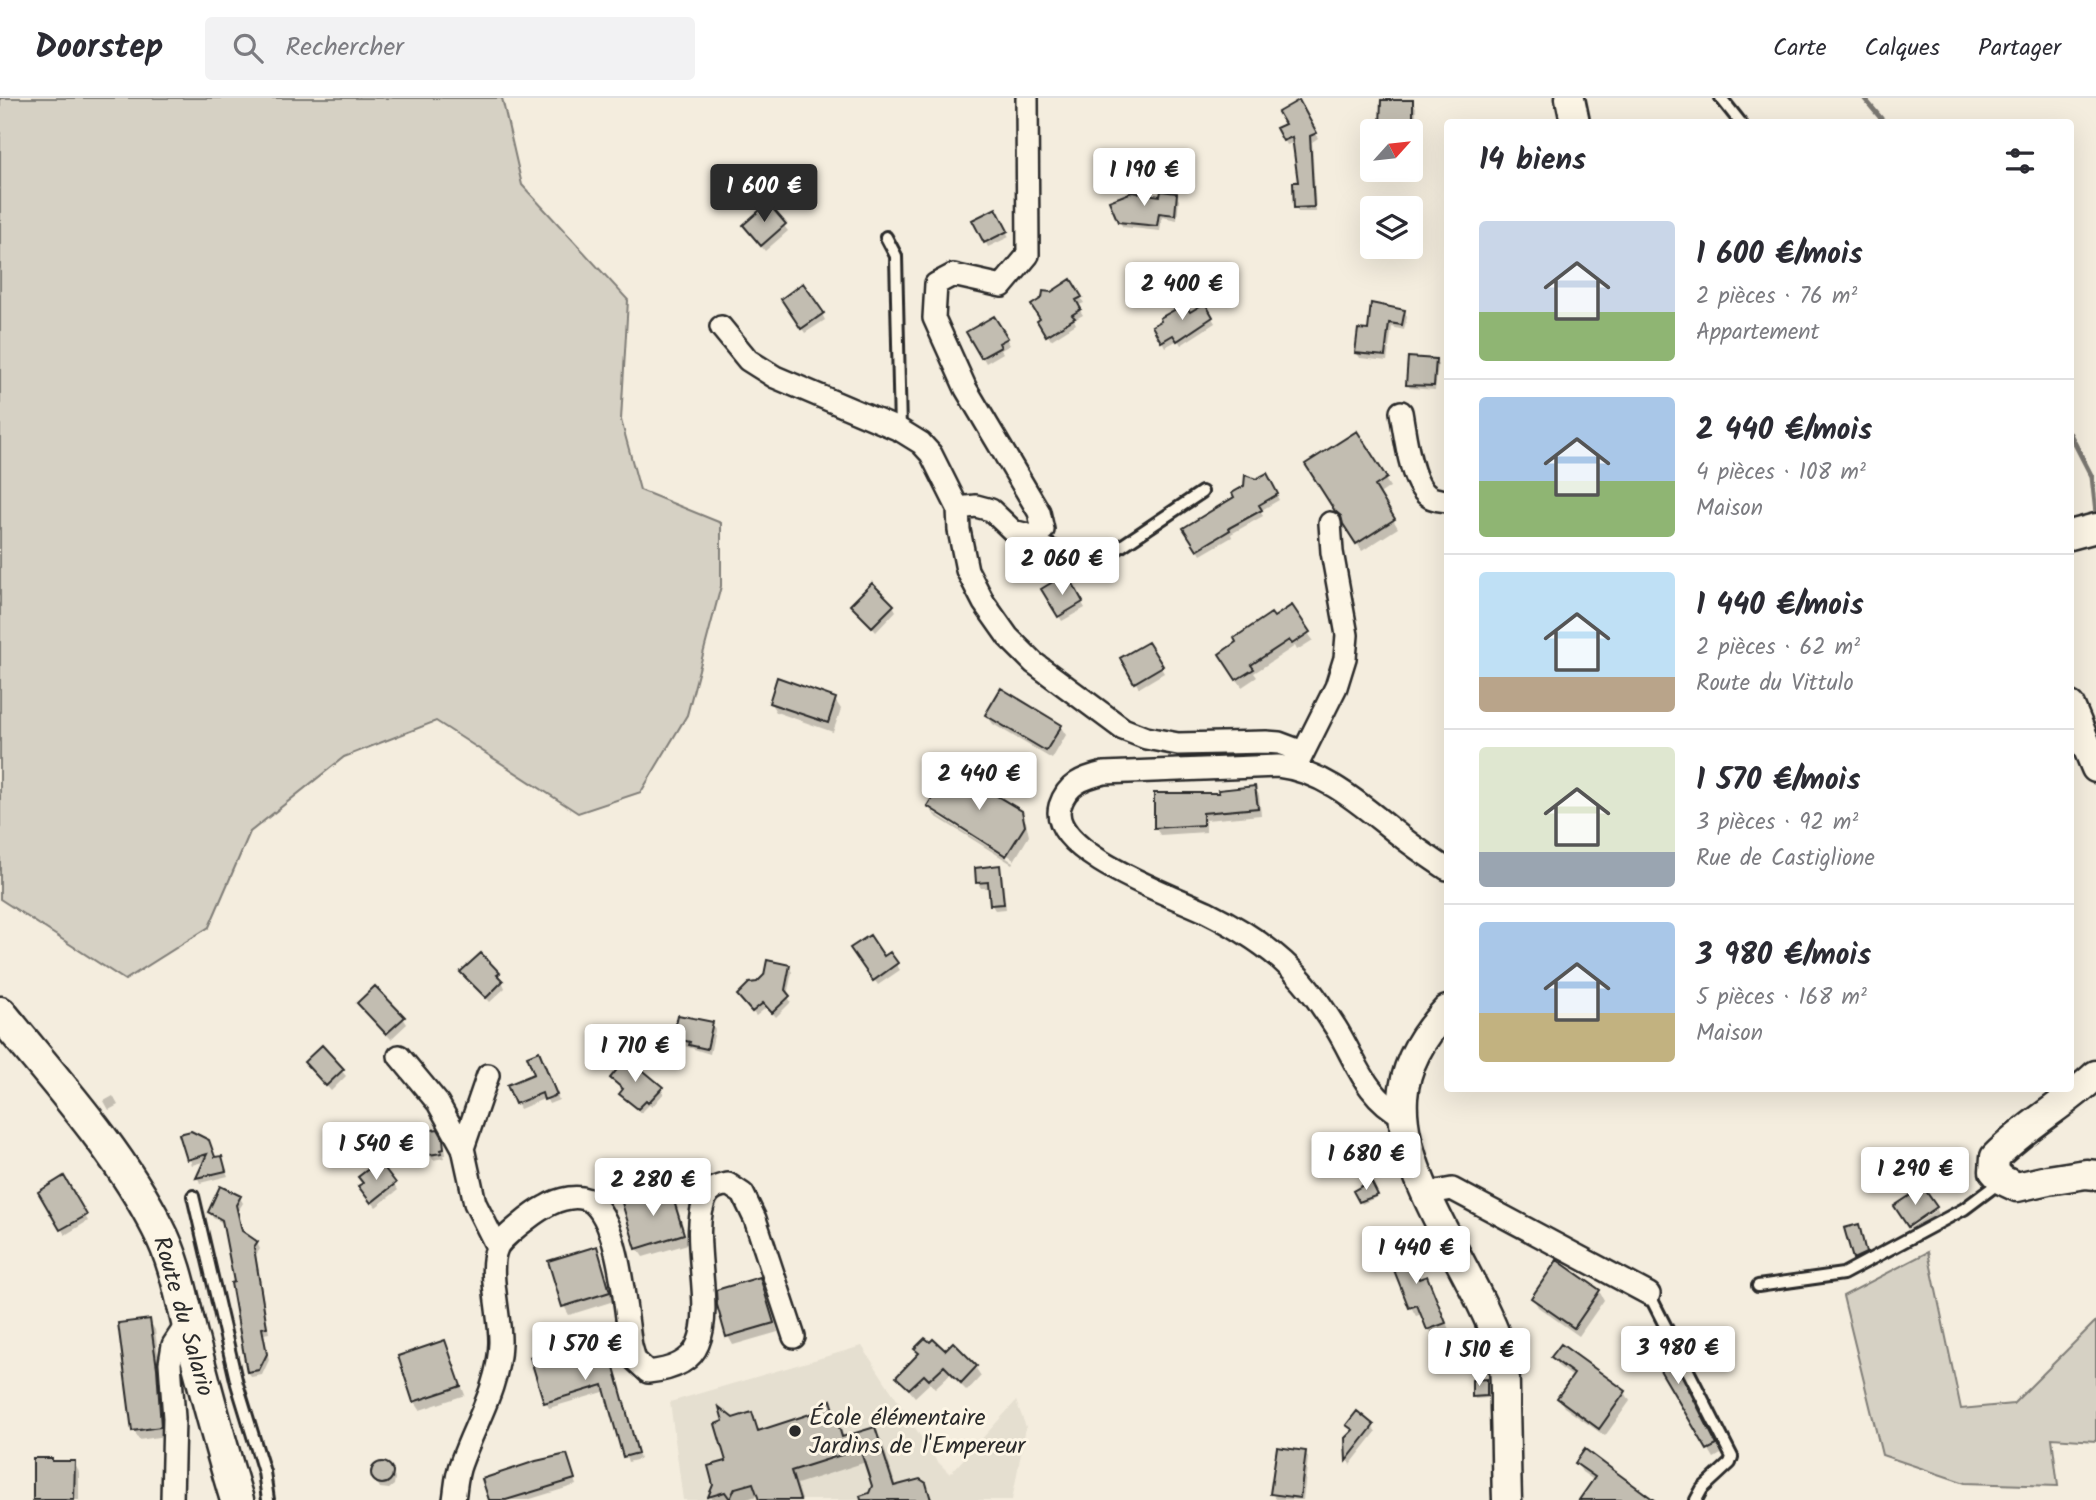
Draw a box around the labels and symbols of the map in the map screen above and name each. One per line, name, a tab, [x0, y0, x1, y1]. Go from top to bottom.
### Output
north arrow	[1360, 119, 1423, 182]
pin: 1 190 €	[1079, 148, 1209, 208]
pin: 1 600 €	[699, 164, 829, 224]
pin: 2 400 €	[1117, 262, 1247, 322]
pin: 2 060 €	[997, 538, 1127, 597]
pin: 2 440 €	[914, 752, 1044, 812]
pin: 1 710 €	[570, 1024, 700, 1084]
pin: 1 540 €	[311, 1122, 441, 1182]
pin: 1 680 €	[1301, 1132, 1431, 1192]
pin: 1 290 €	[1850, 1148, 1980, 1207]
pin: 2 280 €	[588, 1158, 718, 1218]
pin: 1 440 €	[1351, 1226, 1481, 1286]
street label: Route du Salario	[141, 1232, 224, 1401]
pin: 1 570 €	[520, 1322, 650, 1382]
pin: 3 980 €	[1613, 1326, 1743, 1386]
pin: 1 510 €	[1414, 1328, 1544, 1388]
place label: École élémentaire Jardins de l'Empereur	[809, 1399, 1027, 1466]
marker: École élémentaire Jardins de l'Empereur	[787, 1423, 803, 1439]

